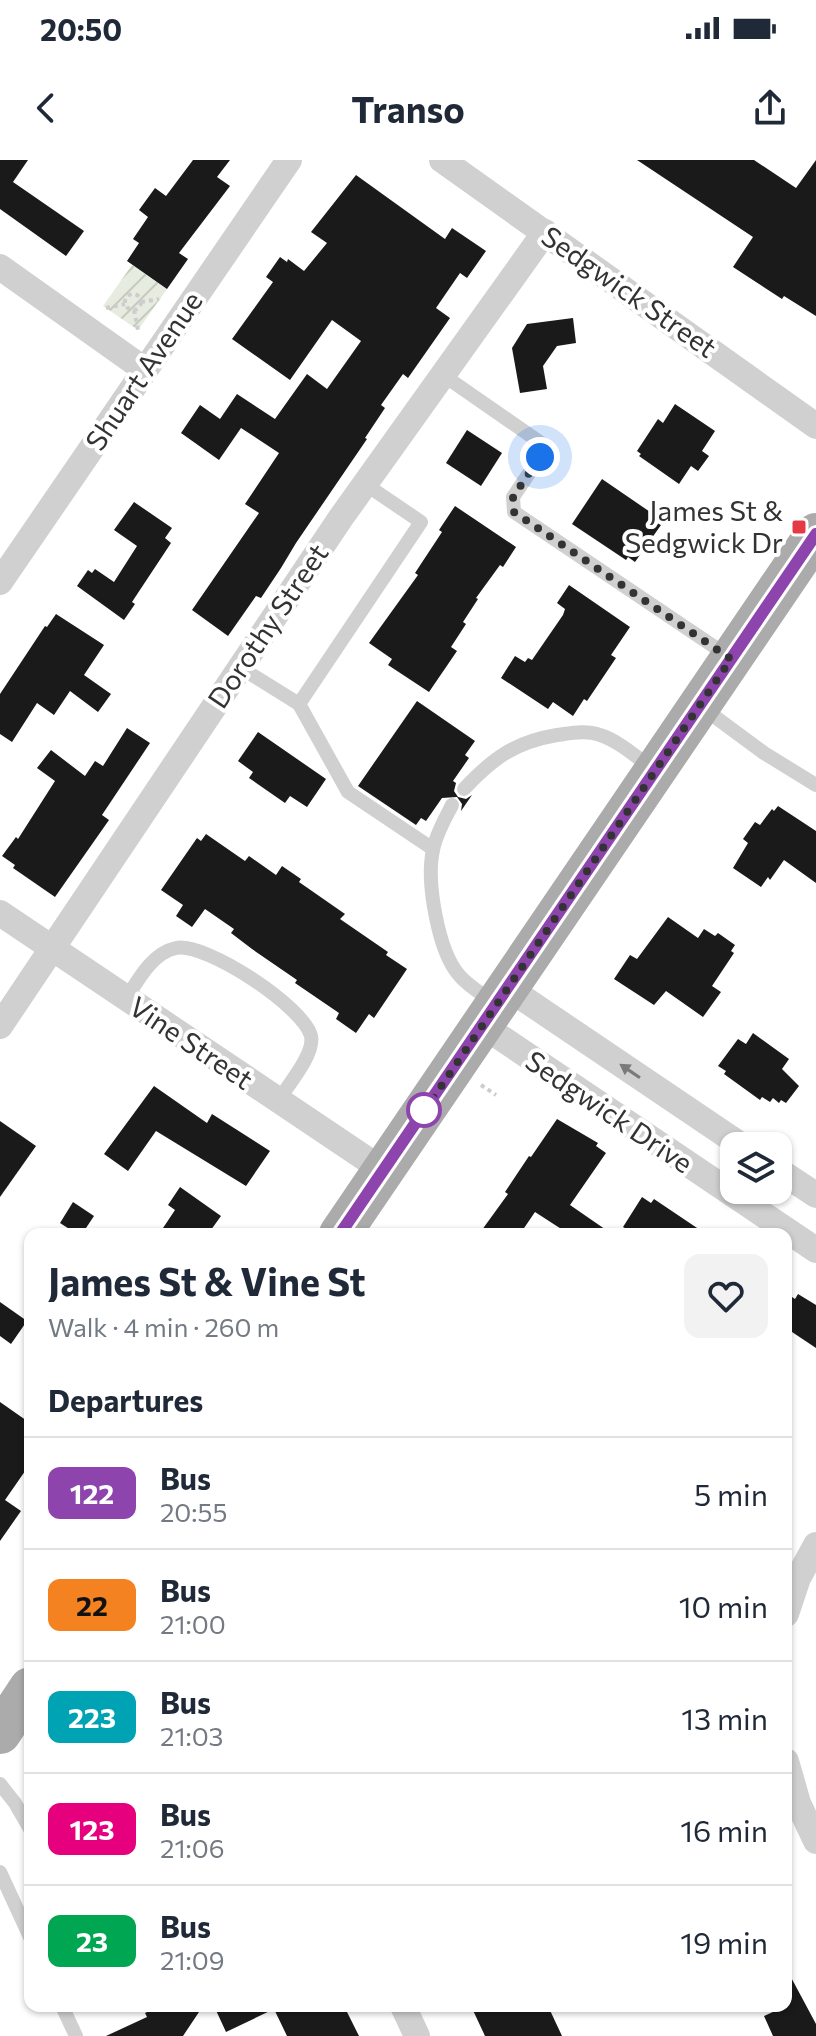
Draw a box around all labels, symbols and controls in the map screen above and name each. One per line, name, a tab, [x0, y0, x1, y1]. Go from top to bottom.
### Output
text: 20:50	[40, 10, 122, 47]
icon: back	[24, 86, 68, 130]
text: Transo	[351, 86, 465, 130]
icon: share	[748, 86, 792, 130]
street label: Sedgwick Street	[536, 218, 724, 364]
street label: Shuart Avenue	[78, 285, 209, 456]
your location	[520, 437, 560, 477]
place label: James St & Sedgwick Dr	[625, 493, 783, 559]
marker: James St & Sedgwick Dr	[790, 518, 808, 536]
street label: Dorothy Street	[200, 537, 335, 714]
street label: Vine Street	[123, 988, 260, 1096]
street label: Sedgwick Drive	[520, 1043, 700, 1180]
one-way arrow	[620, 1064, 641, 1079]
unlabelled marker	[407, 1093, 441, 1127]
map controls	[720, 1132, 792, 1204]
button: layers	[720, 1132, 792, 1204]
button: heart	[684, 1254, 768, 1338]
text: James St & Vine St	[48, 1257, 366, 1304]
text: Walk · 4 min · 260 m	[48, 1311, 279, 1342]
text: Departures	[48, 1381, 203, 1418]
text: Bus	[160, 1459, 211, 1496]
text: 5 min	[694, 1475, 768, 1512]
text: 122	[70, 1476, 114, 1510]
text: 20:55	[160, 1496, 227, 1527]
text: Bus	[160, 1571, 211, 1608]
text: 10 min	[679, 1587, 768, 1624]
text: 22	[76, 1588, 108, 1622]
text: 21:00	[160, 1608, 226, 1639]
text: Bus	[160, 1683, 211, 1720]
text: 13 min	[681, 1699, 768, 1736]
text: 223	[68, 1700, 116, 1734]
text: 21:03	[160, 1720, 223, 1751]
text: Bus	[160, 1795, 211, 1832]
text: 16 min	[680, 1811, 768, 1848]
text: 123	[70, 1812, 114, 1846]
text: 21:06	[160, 1832, 224, 1863]
text: Bus	[160, 1907, 211, 1944]
text: 19 min	[680, 1923, 768, 1960]
text: 23	[76, 1924, 108, 1958]
text: 21:09	[160, 1944, 224, 1975]

